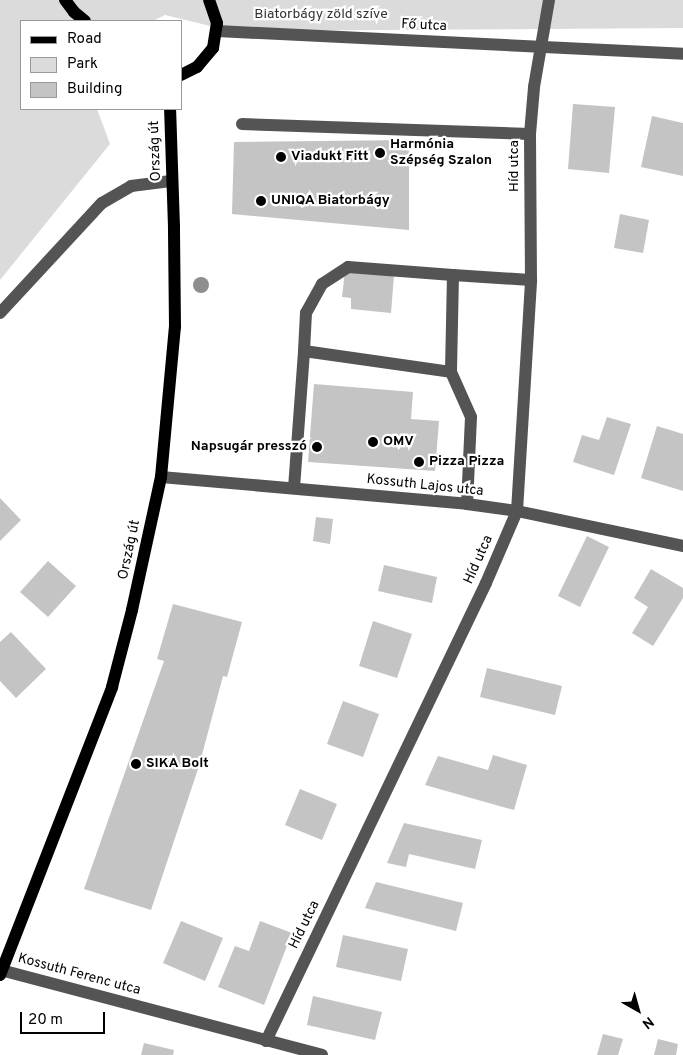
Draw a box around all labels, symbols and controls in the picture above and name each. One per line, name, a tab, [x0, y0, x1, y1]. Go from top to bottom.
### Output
park label: Biatorbágy zöld szíve	[254, 7, 388, 23]
street label: Fő utca	[401, 16, 447, 36]
legend	[20, 20, 182, 110]
text: Road	[67, 30, 102, 49]
text: Park	[67, 55, 98, 74]
text: Building	[67, 80, 122, 99]
street label: Ország út	[147, 120, 165, 182]
place label: Harmónia Szépség Szalon	[390, 137, 492, 170]
street label: Híd utca	[507, 140, 523, 192]
marker: Harmónia Szépség Szalon	[374, 147, 386, 159]
place label: Viadukt Fitt	[291, 149, 369, 165]
marker: Viadukt Fitt	[275, 151, 287, 163]
place label: UNIQA Biatorbágy	[271, 193, 390, 209]
marker: UNIQA Biatorbágy	[255, 195, 267, 207]
place label: OMV	[383, 434, 414, 450]
marker: OMV	[367, 436, 379, 448]
place label: Napsugár presszó	[191, 439, 307, 455]
marker: Napsugár presszó	[311, 441, 323, 453]
place label: Pizza Pizza	[429, 454, 504, 470]
marker: Pizza Pizza	[413, 456, 425, 468]
street label: Kossuth Lajos utca	[366, 472, 484, 500]
street label: Ország út	[115, 519, 145, 581]
street label: Híd utca	[461, 533, 497, 587]
place label: SIKA Bolt	[146, 756, 209, 772]
marker: SIKA Bolt	[130, 758, 142, 770]
street label: Híd utca	[286, 898, 324, 952]
street label: Kossuth Ferenc utca	[16, 951, 142, 999]
north arrow	[613, 985, 663, 1035]
scale bar	[22, 1002, 108, 1034]
text: 20 m	[28, 1011, 63, 1030]
text: N	[638, 1012, 657, 1032]

